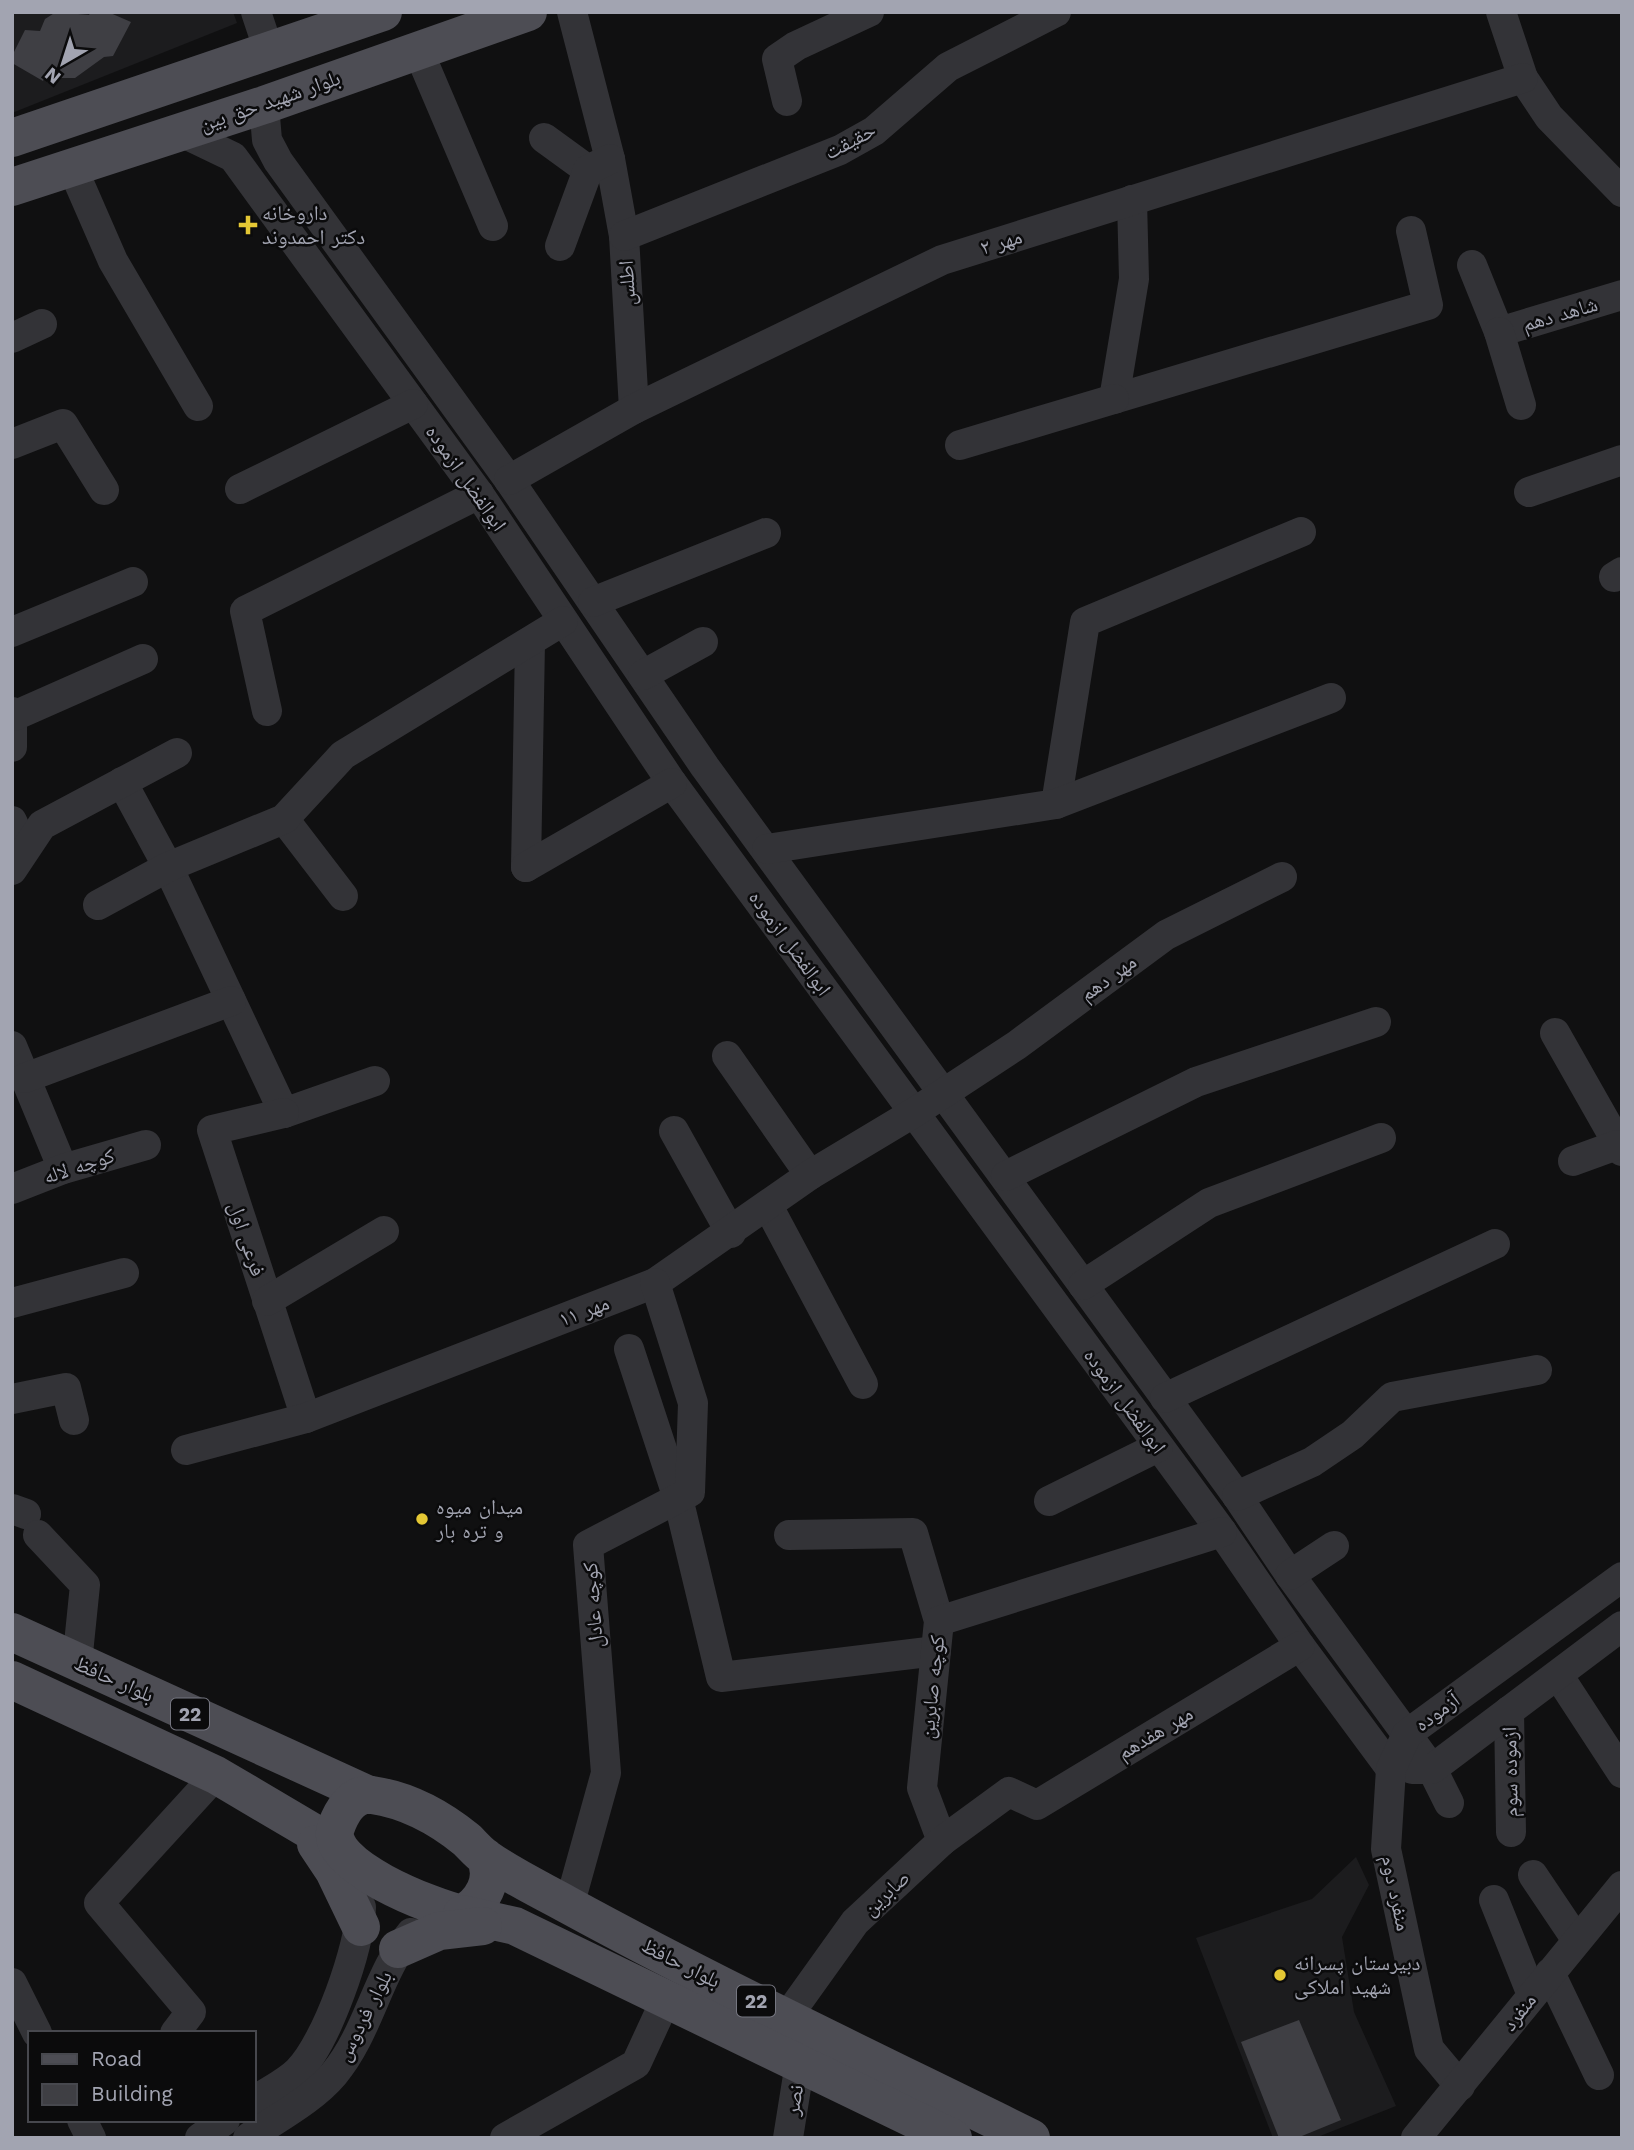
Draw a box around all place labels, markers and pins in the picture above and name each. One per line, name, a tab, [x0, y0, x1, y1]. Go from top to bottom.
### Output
place label: داروخانه دکتر احمدوند	[262, 200, 365, 249]
marker: داروخانه دکتر احمدوند	[240, 217, 256, 233]
place label: میدان میوه و تره بار	[435, 1494, 523, 1543]
marker: میدان میوه و تره بار	[414, 1511, 430, 1527]
place label: دبیرستان پسرانه شهید املاکی	[1294, 1950, 1421, 2000]
marker: دبیرستان پسرانه شهید املاکی	[1272, 1967, 1288, 1983]

